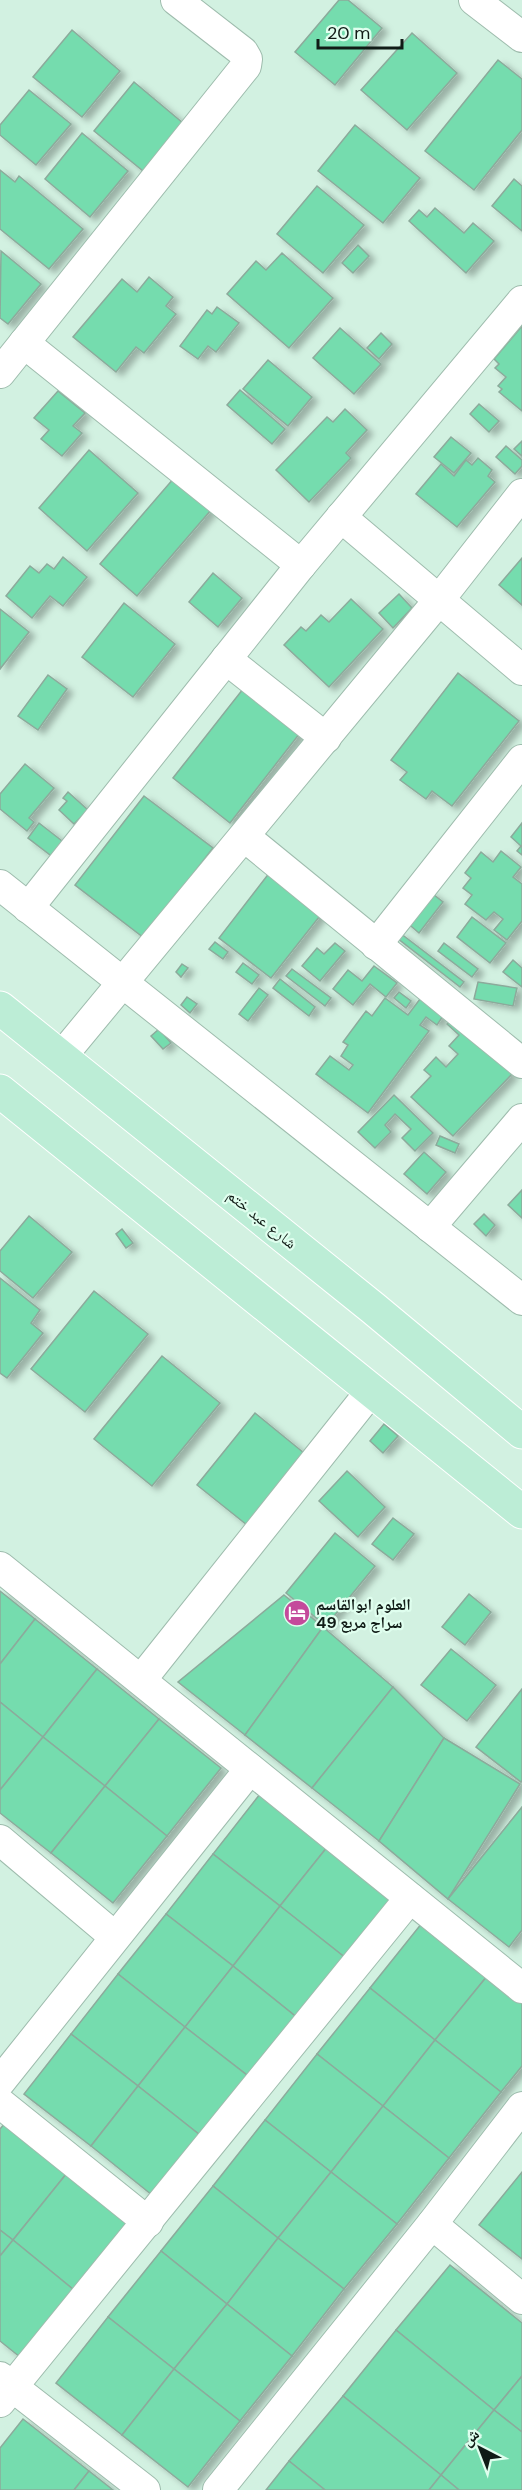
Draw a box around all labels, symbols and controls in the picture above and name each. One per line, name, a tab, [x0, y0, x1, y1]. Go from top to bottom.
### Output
scale bar	[318, 12, 402, 50]
text: 20 m	[327, 21, 370, 45]
street label: شارع عبد ختم	[223, 1185, 301, 1253]
place label: العلوم ابوالقاسم سراج مربع 49	[316, 1594, 411, 1633]
hotel icon: العلوم ابوالقاسم سراج مربع 49	[282, 1598, 312, 1628]
north arrow	[450, 2418, 510, 2478]
text: ش	[457, 2424, 484, 2451]

